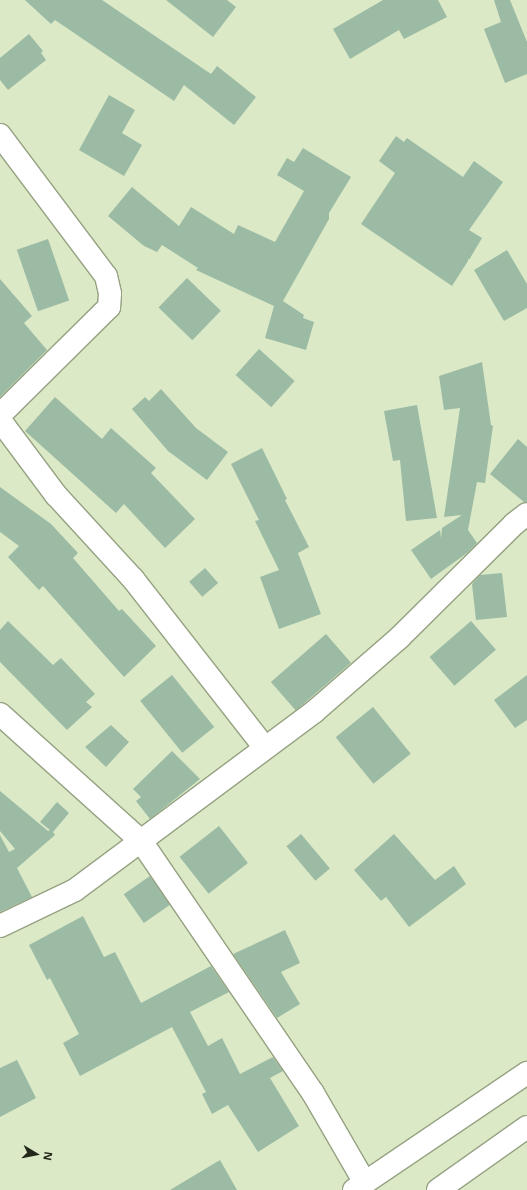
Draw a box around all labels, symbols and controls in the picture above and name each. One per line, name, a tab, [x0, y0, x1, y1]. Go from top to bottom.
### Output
north arrow	[16, 1134, 56, 1174]
text: N	[40, 1150, 56, 1162]

